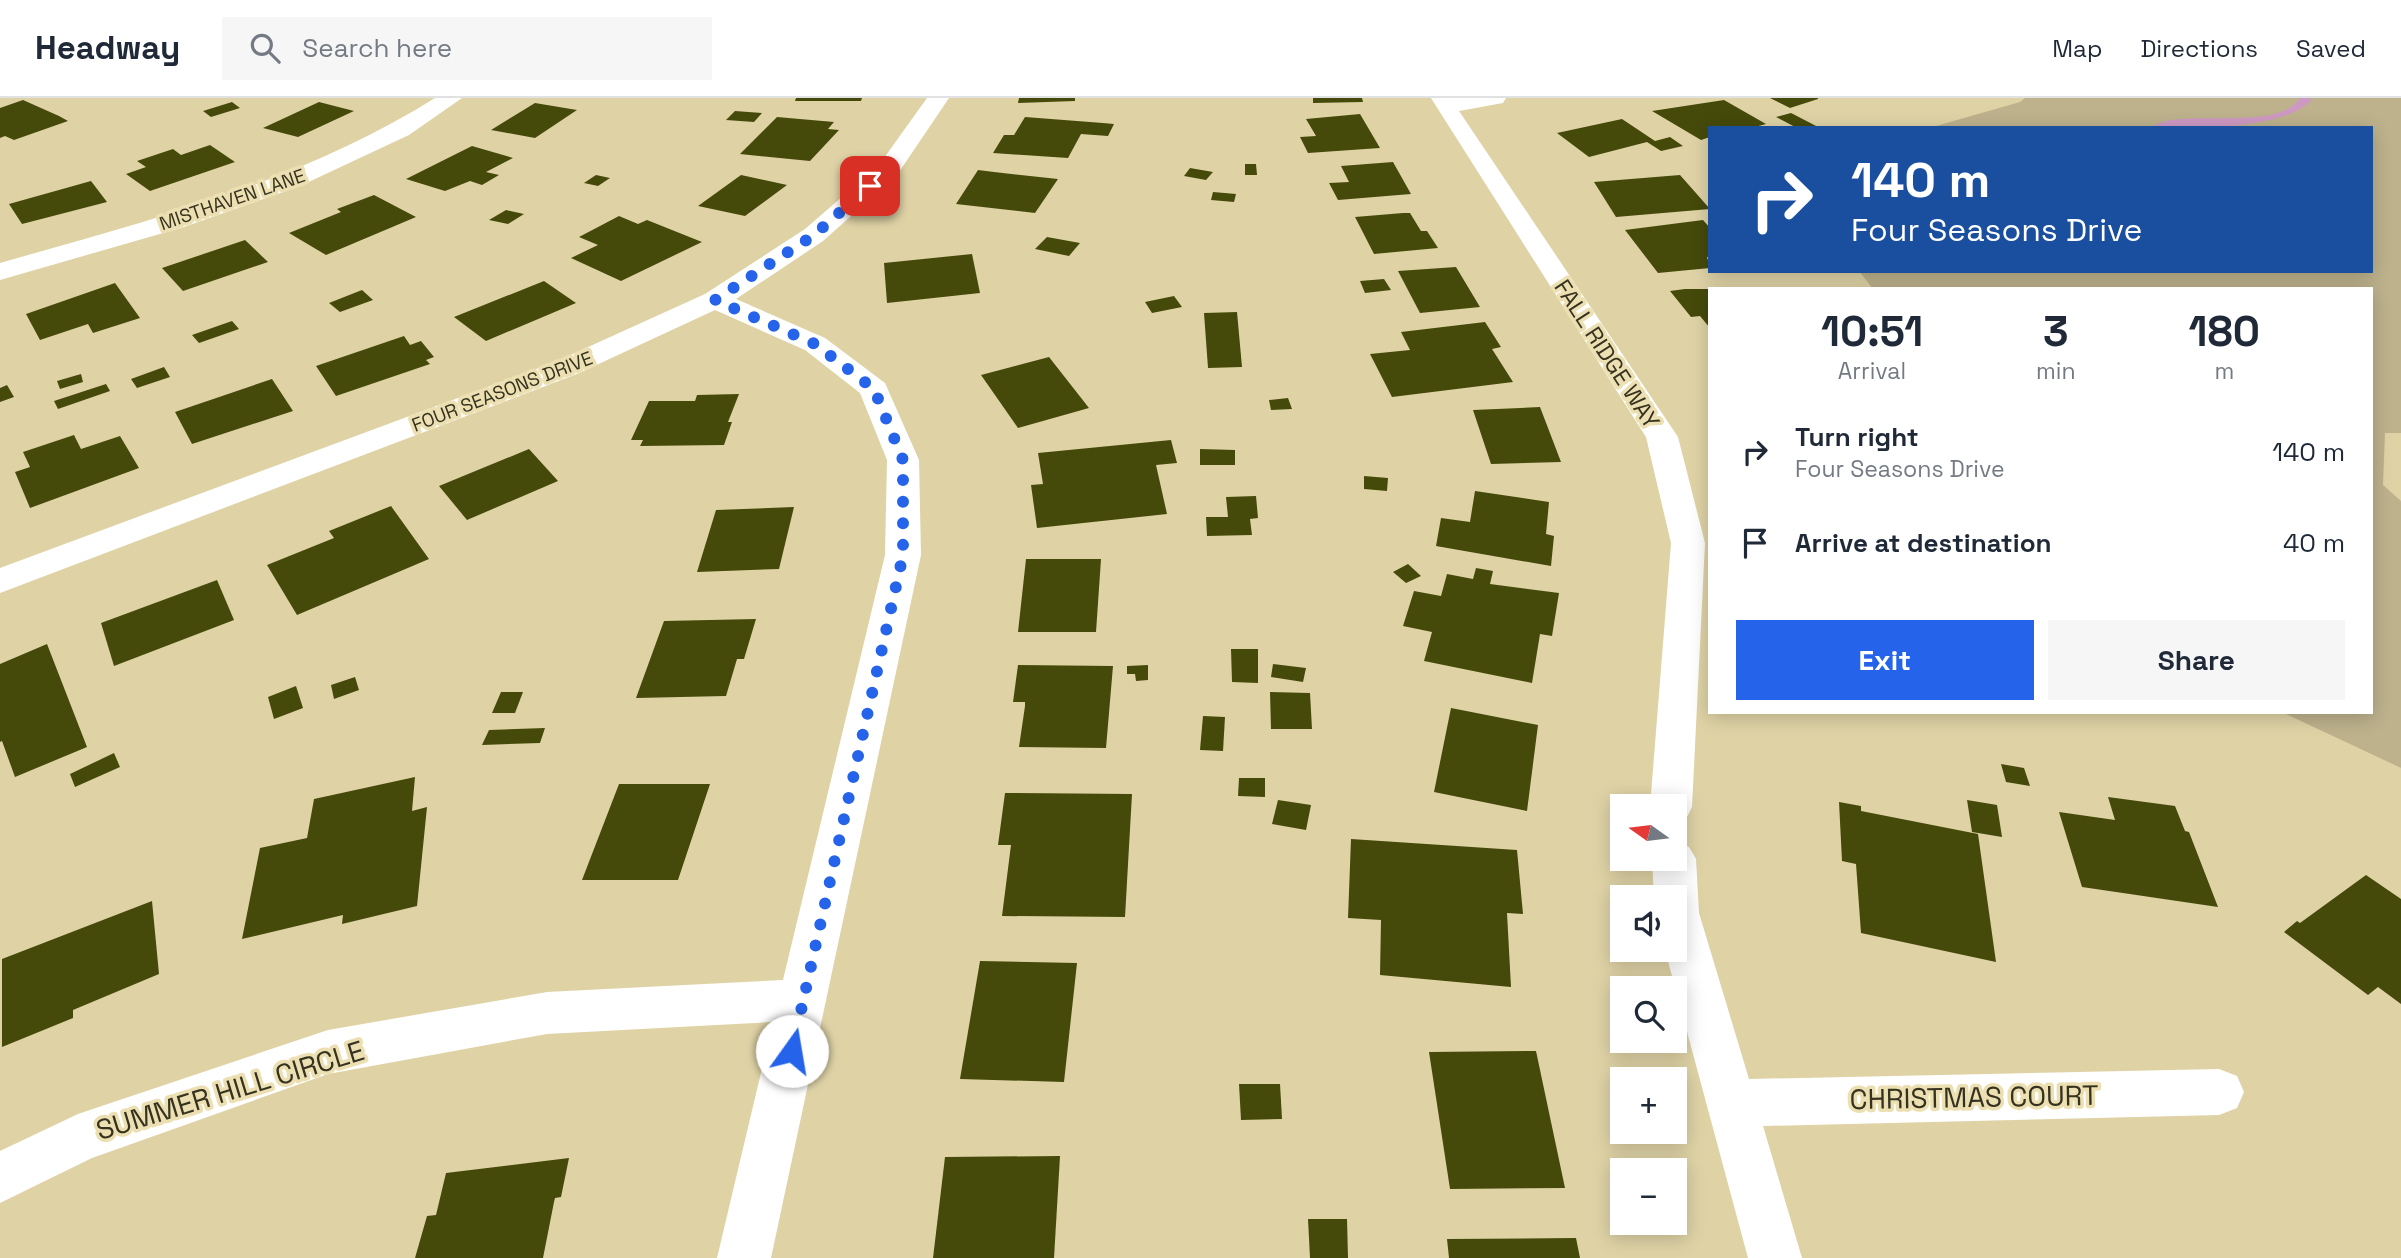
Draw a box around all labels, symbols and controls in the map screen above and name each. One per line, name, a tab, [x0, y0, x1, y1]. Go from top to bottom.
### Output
search box	[222, 17, 712, 80]
text: Headway	[35, 27, 180, 69]
icon: search	[246, 29, 284, 67]
text: Search here	[302, 31, 452, 65]
text: Map	[2052, 33, 2102, 64]
text: Directions	[2140, 33, 2258, 64]
text: Saved	[2296, 33, 2366, 64]
text: 140 m	[1851, 149, 1990, 211]
icon: right	[1736, 154, 1827, 245]
pin	[840, 156, 900, 216]
street label: MISTHAVEN LANE	[156, 163, 308, 236]
icon: arrive	[851, 167, 889, 205]
text: Four Seasons Drive	[1851, 210, 2143, 250]
street label: FALL RIDGE WAY	[1548, 274, 1666, 434]
text: 10:51	[1821, 305, 1923, 358]
text: 3	[2043, 305, 2069, 358]
text: 180	[2189, 305, 2260, 358]
street label: FOUR SEASONS DRIVE	[408, 345, 596, 438]
text: Arrival	[1838, 356, 1906, 386]
text: min	[2036, 356, 2076, 386]
text: m	[2214, 356, 2234, 386]
text: Turn right	[1795, 420, 1919, 454]
icon: right	[1736, 433, 1774, 471]
text: 140 m	[2272, 435, 2345, 469]
text: Four Seasons Drive	[1795, 454, 2005, 484]
icon: arrive	[1736, 524, 1774, 562]
text: Arrive at destination	[1795, 526, 2052, 560]
text: 40 m	[2283, 526, 2345, 560]
button: Exit	[1736, 620, 2034, 700]
button: Share	[2048, 620, 2345, 700]
north arrow	[1610, 794, 1687, 872]
map controls	[1610, 794, 1687, 1235]
button: sound	[1610, 885, 1687, 962]
button: search	[1610, 976, 1687, 1053]
position arrow	[755, 1014, 829, 1088]
street label: SUMMER HILL CIRCLE	[92, 1032, 368, 1148]
button: +	[1610, 1067, 1687, 1144]
street label: CHRISTMAS COURT	[1849, 1077, 2099, 1117]
button: −	[1610, 1158, 1687, 1235]

